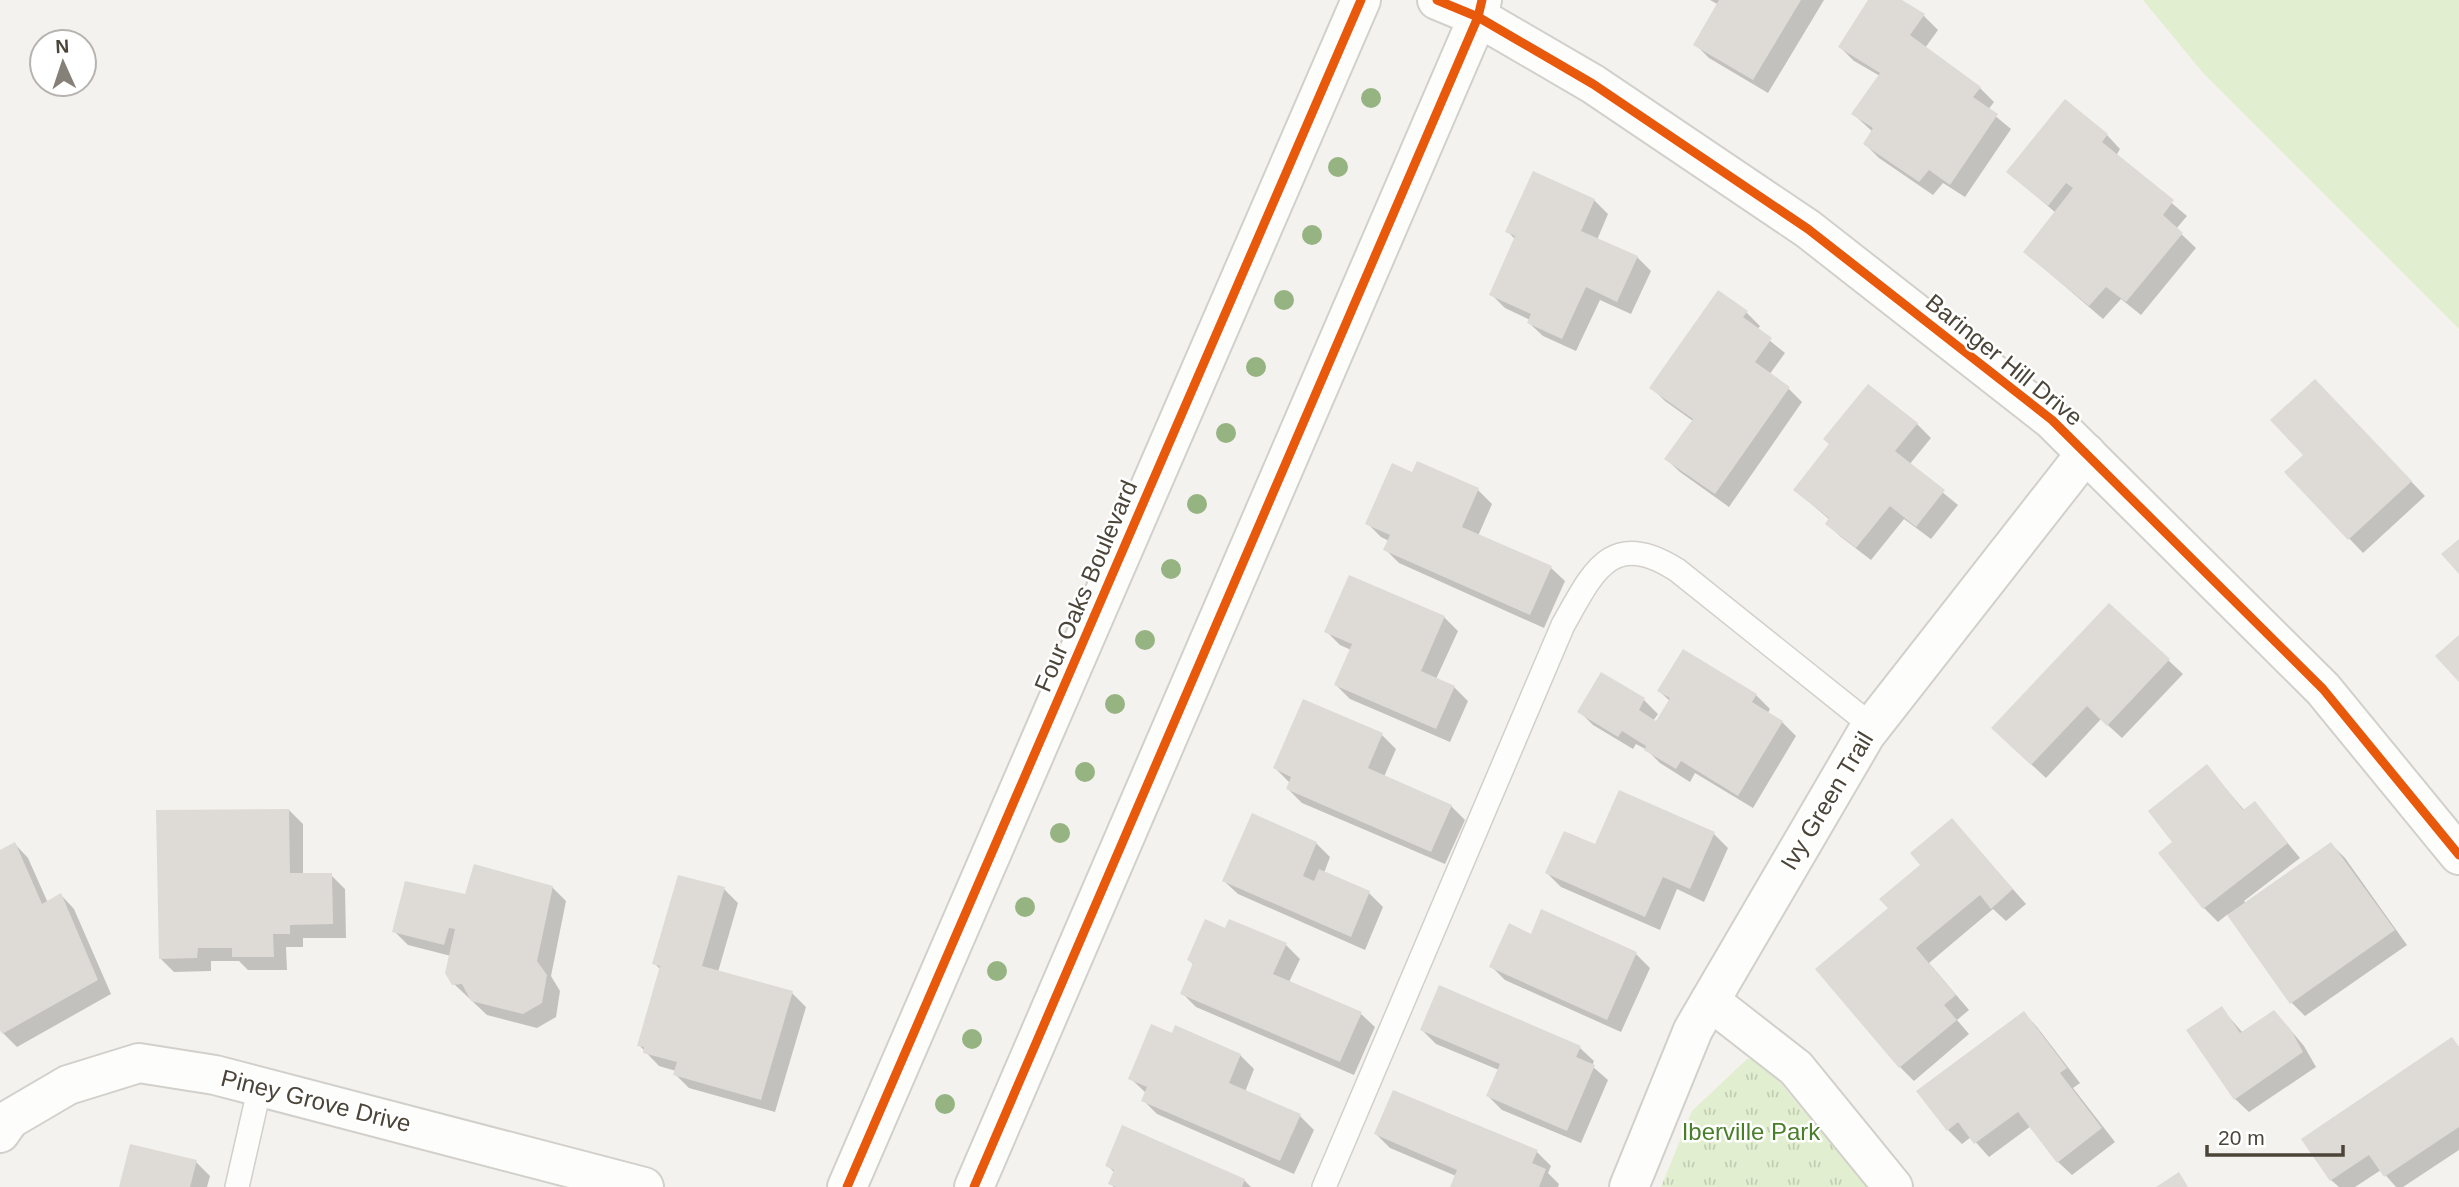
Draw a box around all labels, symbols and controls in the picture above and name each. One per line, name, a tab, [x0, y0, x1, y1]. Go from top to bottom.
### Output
north arrow	[28, 28, 98, 98]
text: N	[55, 36, 70, 57]
street label: Baringer Hill Drive	[1921, 288, 2088, 431]
street label: Four Oaks Boulevard	[1029, 476, 1142, 695]
street label: Ivy Green Trail	[1775, 727, 1878, 875]
street label: Piney Grove Drive	[218, 1064, 414, 1137]
scale bar	[2207, 1114, 2344, 1158]
park label: Iberville Park	[1682, 1118, 1821, 1145]
text: 20 m	[2218, 1126, 2265, 1149]

